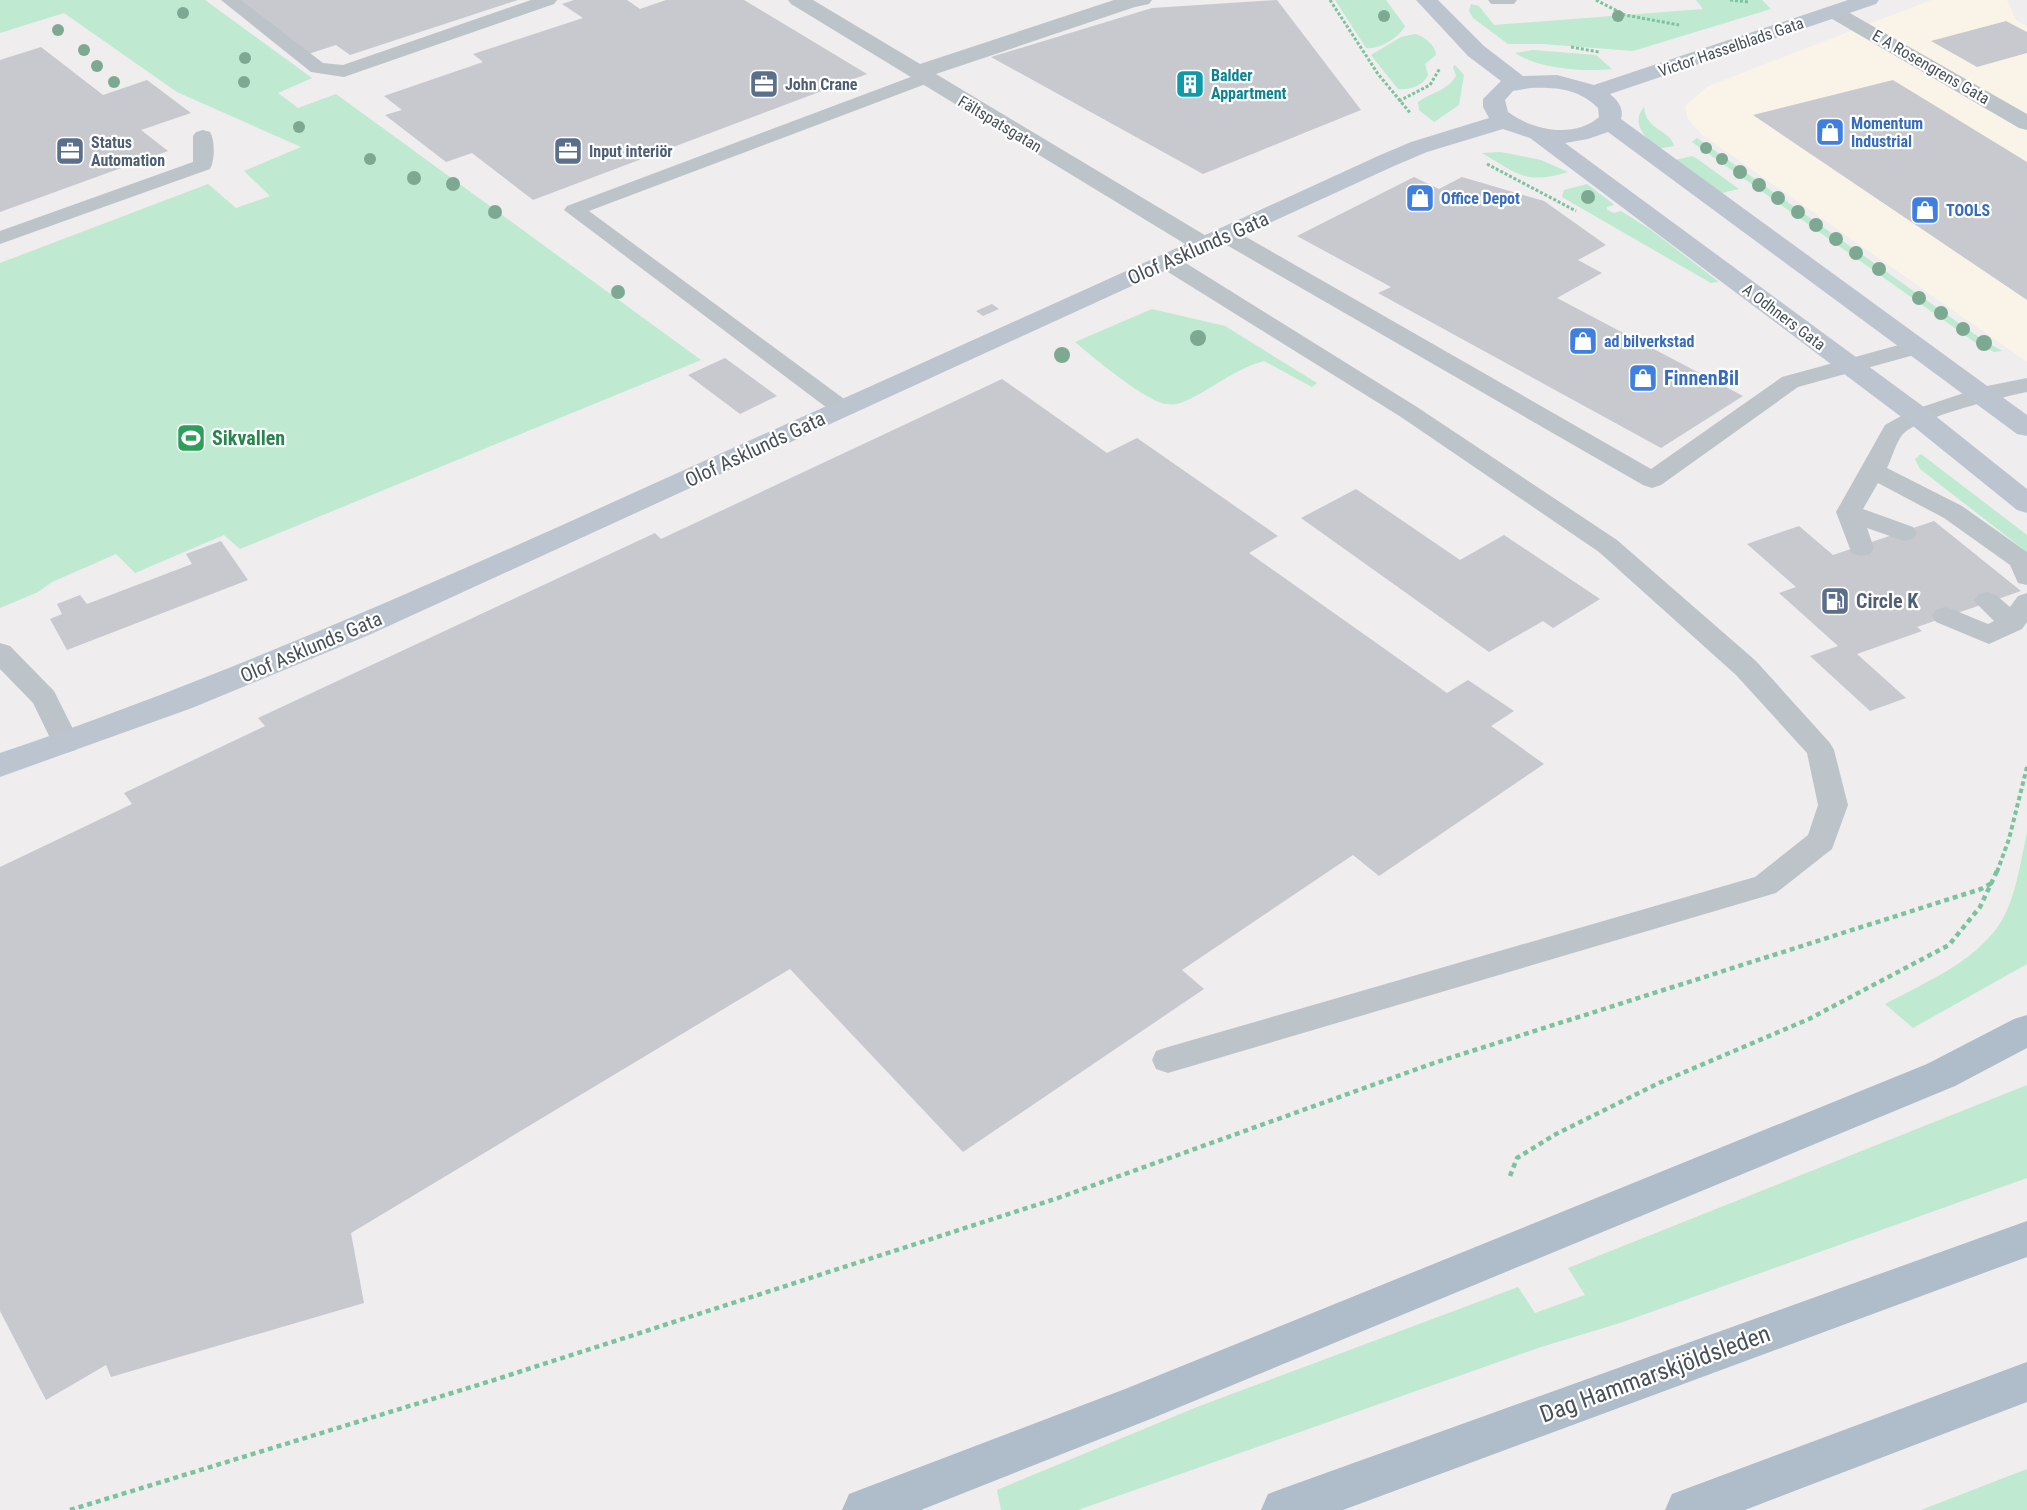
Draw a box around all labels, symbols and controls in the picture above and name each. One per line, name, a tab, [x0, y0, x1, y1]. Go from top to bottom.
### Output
street label: Victor Hasselblads Gata	[1656, 13, 1806, 81]
street label: E A Rosengrens Gata	[1869, 26, 1993, 108]
place label: Balder Appartment	[1211, 66, 1287, 103]
office icon: John Crane	[748, 68, 780, 100]
building icon: Balder Appartment	[1174, 68, 1206, 100]
place label: John Crane	[785, 75, 858, 94]
street label: Fältspatsgatan	[955, 92, 1045, 156]
place label: Momentum Industrial	[1851, 114, 1923, 151]
shop icon: Momentum Industrial	[1814, 116, 1846, 148]
place label: Status Automation	[91, 133, 165, 170]
office icon: Status Automation	[54, 135, 86, 167]
office icon: Input interiör	[552, 135, 584, 167]
place label: Input interiör	[589, 142, 673, 161]
shop icon: Office Depot	[1404, 182, 1436, 214]
place label: Office Depot	[1441, 189, 1520, 208]
shop icon: TOOLS	[1909, 194, 1941, 226]
place label: TOOLS	[1946, 201, 1990, 220]
street label: Olof Asklunds Gata	[1124, 206, 1272, 290]
street label: A Odhners Gata	[1739, 280, 1829, 354]
shop icon: ad bilverkstad	[1567, 325, 1599, 357]
place label: ad bilverkstad	[1604, 332, 1695, 351]
shop icon: FinnenBil	[1627, 362, 1659, 394]
place label: FinnenBil	[1664, 366, 1739, 390]
street label: Olof Asklunds Gata	[681, 406, 829, 492]
sports icon: Sikvallen	[175, 422, 207, 454]
place label: Sikvallen	[212, 426, 285, 450]
fuel station icon: Circle K	[1819, 585, 1851, 617]
place label: Circle K	[1856, 589, 1919, 613]
street label: Olof Asklunds Gata	[236, 606, 386, 688]
street label: Dag Hammarskjöldsleden	[1536, 1319, 1774, 1429]

